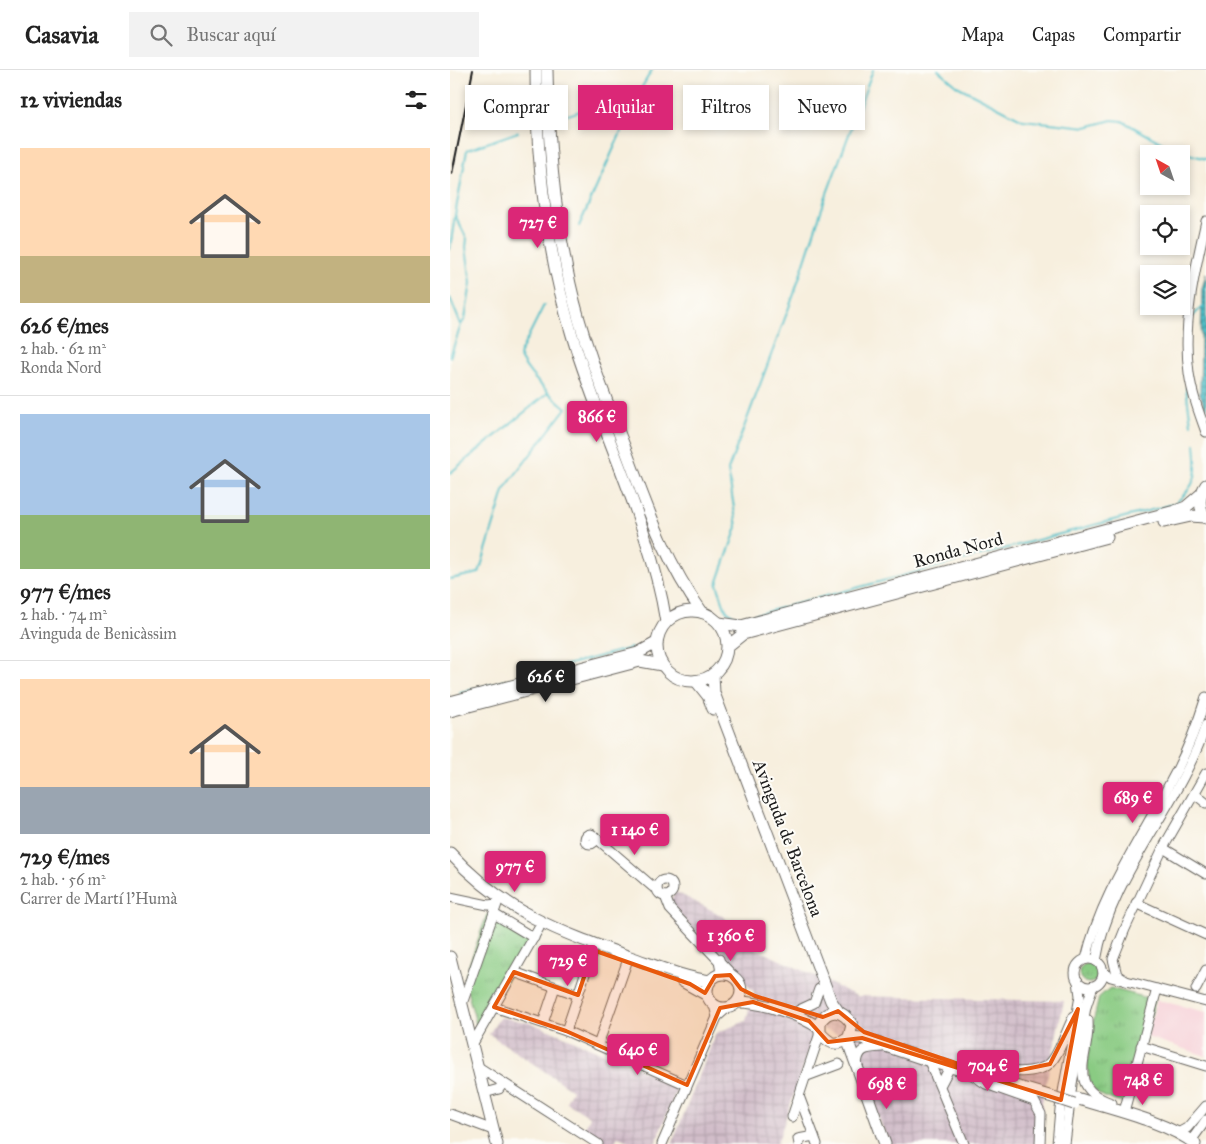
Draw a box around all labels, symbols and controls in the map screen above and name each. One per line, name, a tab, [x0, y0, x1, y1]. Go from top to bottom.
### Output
search box	[129, 12, 479, 57]
text: Casavia	[25, 20, 99, 50]
icon: search	[147, 21, 175, 49]
text: Buscar aquí	[187, 23, 276, 46]
text: Mapa	[961, 24, 1004, 46]
text: Capas	[1032, 24, 1075, 46]
text: Compartir	[1103, 24, 1181, 46]
chip: Comprar	[465, 85, 568, 130]
chip: Alquilar	[578, 85, 673, 130]
chip: Filtros	[683, 85, 769, 130]
chip: Nuevo	[779, 85, 865, 130]
icon: filters	[402, 86, 430, 114]
text: 12 viviendas	[20, 87, 122, 113]
north arrow	[1140, 145, 1190, 195]
map controls	[1140, 145, 1190, 315]
icon: home	[180, 181, 270, 271]
button: locate	[1140, 205, 1190, 255]
pin: 727 €	[503, 206, 573, 249]
text: 727 €	[519, 213, 557, 232]
button: layers	[1140, 265, 1190, 315]
text: 626 €/mes	[20, 313, 109, 339]
text: 2 hab. · 62 m²	[20, 339, 106, 358]
text: Ronda Nord	[20, 358, 102, 377]
pin: 866 €	[562, 400, 632, 443]
text: 866 €	[578, 407, 616, 426]
icon: home	[180, 446, 270, 536]
street label: Ronda Nord	[911, 527, 1005, 573]
text: 977 €/mes	[20, 579, 111, 605]
text: 2 hab. · 74 m²	[20, 605, 107, 624]
text: Avinguda de Benicàssim	[20, 624, 177, 643]
pin: 626 €	[511, 660, 581, 703]
text: 626 €	[527, 667, 565, 686]
icon: home	[180, 711, 270, 801]
street label: Avinguda de Barcelona	[747, 755, 828, 920]
pin: 689 €	[1098, 782, 1168, 824]
text: 689 €	[1114, 788, 1152, 807]
pin: 1 140 €	[589, 814, 681, 856]
text: 1 140 €	[611, 820, 659, 839]
text: 729 €/mes	[20, 844, 110, 870]
pin: 977 €	[480, 850, 550, 893]
text: 977 €	[496, 857, 534, 876]
text: 2 hab. · 56 m²	[20, 870, 106, 889]
text: Carrer de Martí l'Humà	[20, 889, 177, 908]
pin: 1 360 €	[685, 920, 777, 962]
text: 1 360 €	[708, 926, 754, 945]
pin: 729 €	[533, 944, 603, 987]
text: 729 €	[549, 951, 587, 970]
pin: 640 €	[603, 1034, 673, 1076]
text: 640 €	[618, 1040, 658, 1059]
pin: 704 €	[953, 1050, 1023, 1092]
text: 704 €	[968, 1056, 1008, 1075]
pin: 748 €	[1108, 1064, 1178, 1106]
pin: 698 €	[852, 1068, 922, 1110]
text: 748 €	[1124, 1070, 1162, 1089]
text: 698 €	[868, 1074, 906, 1093]

